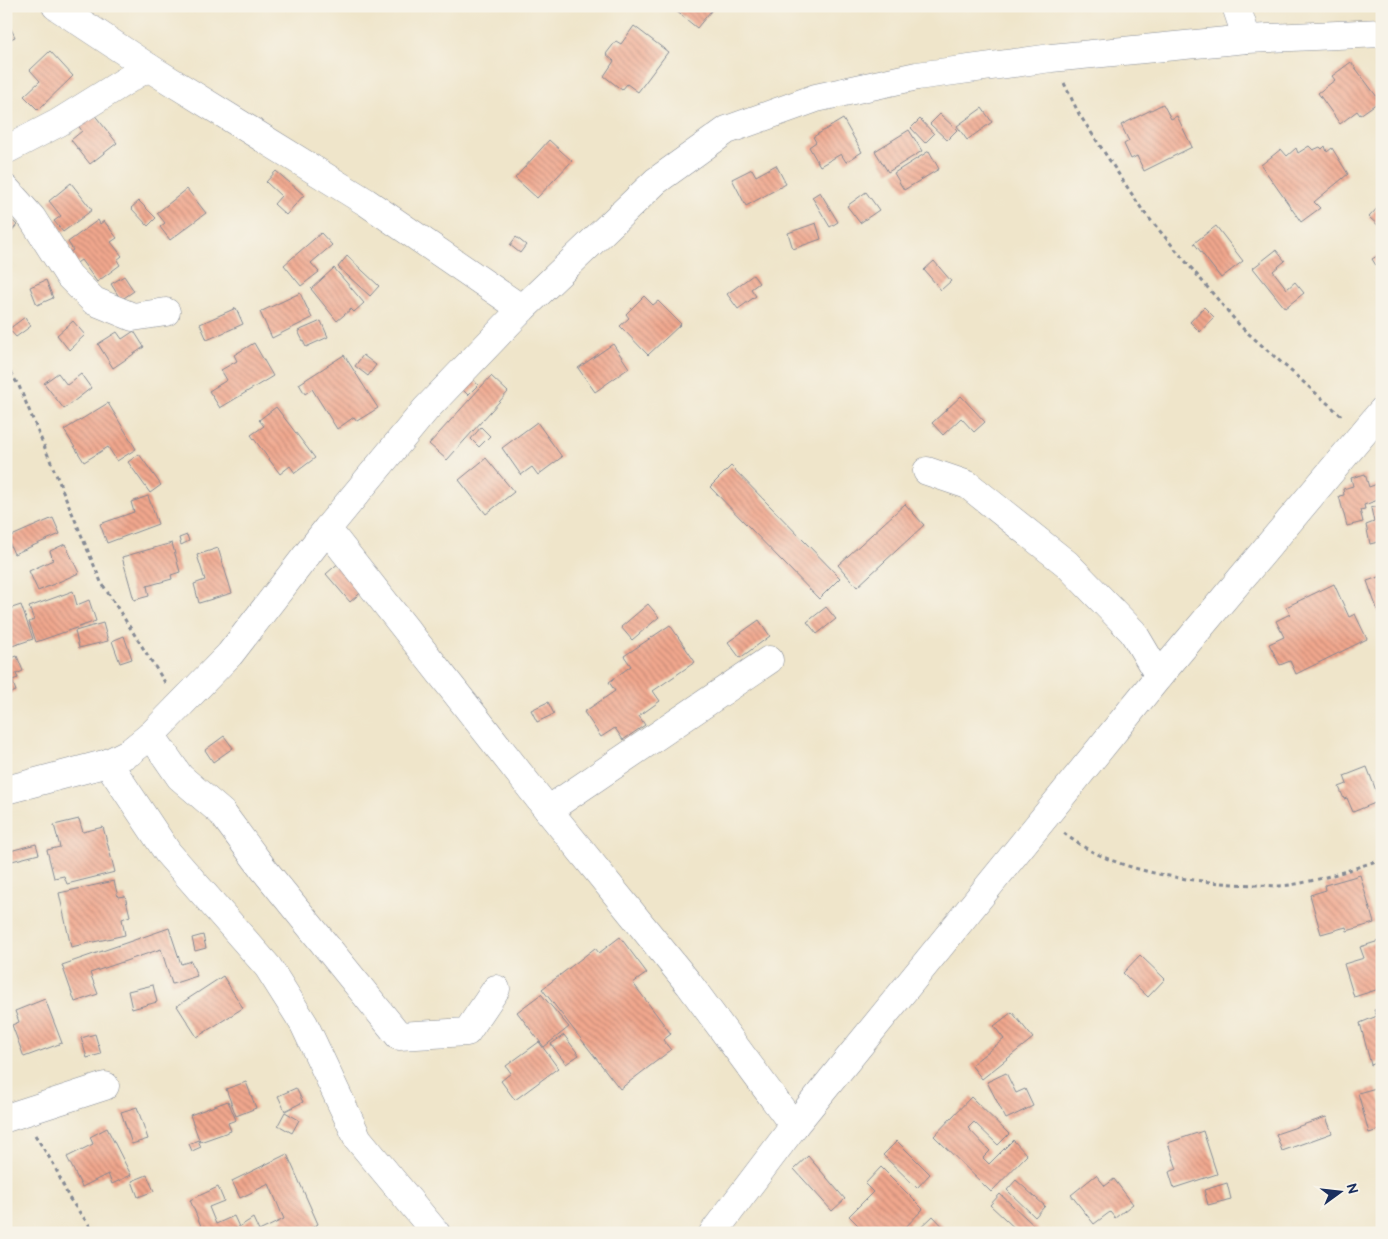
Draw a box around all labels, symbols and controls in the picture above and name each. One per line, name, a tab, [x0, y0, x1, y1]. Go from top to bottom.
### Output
north arrow	[1316, 1166, 1366, 1216]
text: N	[1343, 1181, 1362, 1196]

